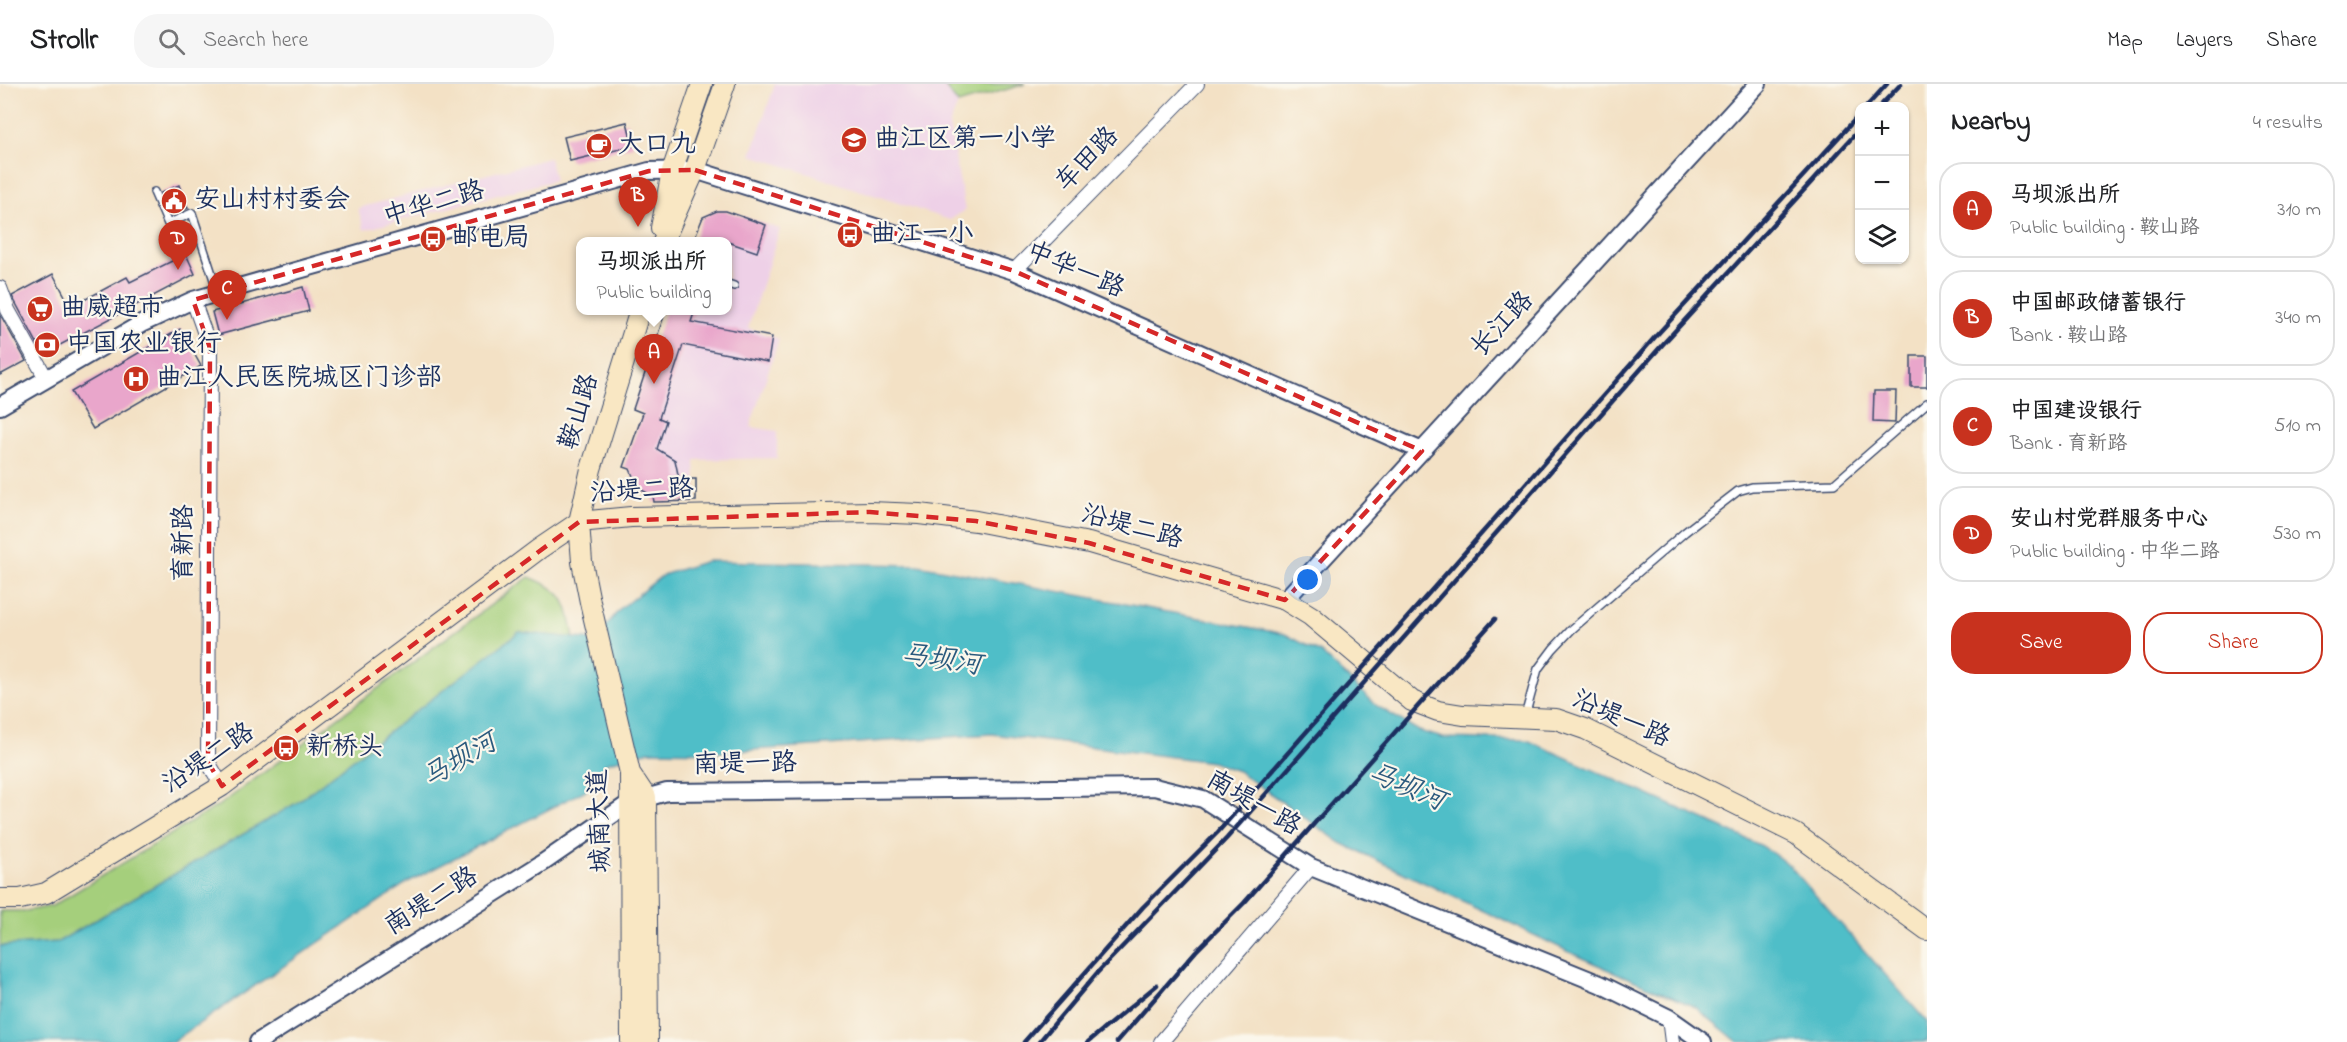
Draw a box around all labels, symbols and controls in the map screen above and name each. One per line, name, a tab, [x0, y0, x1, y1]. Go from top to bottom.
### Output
search box	[134, 14, 554, 68]
text: Strollr	[30, 21, 98, 62]
icon: search	[155, 25, 188, 58]
text: Search here	[203, 25, 308, 57]
text: Map	[2107, 26, 2143, 56]
text: Layers	[2176, 26, 2233, 56]
text: Share	[2266, 26, 2317, 56]
map controls	[1855, 102, 1909, 264]
button: +	[1855, 102, 1909, 156]
text: Nearby	[1951, 104, 2030, 142]
text: 4 results	[2253, 109, 2323, 138]
street label: 车田路	[1047, 119, 1129, 201]
place label: 曲江区第一小学	[874, 121, 1056, 159]
school or university icon: 曲江区第一小学	[839, 125, 869, 155]
place label: 大口九	[618, 127, 696, 165]
cafe icon: 大口九	[584, 131, 614, 161]
button: −	[1855, 156, 1909, 210]
street label: 中华二路	[379, 172, 489, 238]
pin: B	[618, 178, 658, 227]
text: 马坝派出所	[2010, 180, 2120, 212]
place label: 安山村村委会	[194, 182, 350, 220]
public building icon: 安山村村委会	[159, 186, 189, 216]
text: A	[1966, 196, 1979, 225]
text: 310 m	[2277, 196, 2321, 225]
button: layers	[1855, 210, 1909, 264]
text: Public building · 鞍山路	[2010, 214, 2199, 243]
place label: 曲江一小	[870, 216, 974, 254]
pin: D	[158, 220, 198, 270]
place label: 邮电局	[452, 220, 530, 258]
bus stop icon: 曲江一小	[835, 220, 865, 250]
bus stop icon: 邮电局	[418, 224, 448, 254]
street label: 中华一路	[1020, 233, 1130, 309]
popup	[576, 237, 732, 315]
text: 马坝派出所	[596, 247, 706, 279]
pin: C	[208, 270, 246, 320]
text: Public building	[596, 279, 712, 308]
street label: 长江路	[1463, 284, 1543, 366]
text: 中国邮政储蓄银行	[2010, 288, 2186, 320]
place label: 曲威超市	[60, 290, 164, 328]
supermarket icon: 曲威超市	[25, 294, 55, 324]
text: B	[1966, 304, 1979, 333]
text: 340 m	[2275, 304, 2321, 333]
text: Bank · 鞍山路	[2010, 322, 2127, 351]
place label: 中国农业银行	[66, 326, 222, 364]
bank icon: 中国农业银行	[32, 330, 62, 360]
pin: A	[634, 334, 674, 384]
place label: 曲江人民医院城区门诊部	[156, 360, 442, 398]
hospital icon: 曲江人民医院城区门诊部	[121, 364, 151, 394]
street label: 鞍山路	[550, 369, 610, 455]
text: 中国建设银行	[2010, 396, 2142, 428]
text: C	[1967, 412, 1978, 441]
text: 510 m	[2274, 412, 2321, 441]
text: Bank · 育新路	[2010, 430, 2127, 459]
street label: 沿堤二路	[589, 470, 695, 514]
street label: 沿堤二路	[1077, 496, 1187, 560]
street label: 育新路	[166, 504, 204, 582]
text: 安山村党群服务中心	[2010, 504, 2208, 536]
text: D	[1965, 520, 1980, 549]
text: 530 m	[2272, 520, 2321, 549]
text: Public building · 中华二路	[2010, 538, 2219, 567]
your location	[1293, 565, 1322, 594]
button: Save	[1951, 612, 2131, 674]
button: Share	[2143, 612, 2323, 674]
water label: 马坝河	[898, 636, 988, 687]
street label: 沿堤一路	[1566, 681, 1676, 759]
street label: 沿堤二路	[155, 714, 263, 804]
water label: 马坝河	[415, 722, 508, 798]
place label: 新桥头	[306, 729, 384, 767]
bus stop icon: 新桥头	[271, 733, 301, 763]
street label: 南堤一路	[693, 745, 797, 785]
water label: 马坝河	[1361, 754, 1455, 823]
street label: 南堤一路	[1198, 762, 1308, 846]
street label: 城南大道	[580, 768, 622, 874]
street label: 南堤二路	[378, 858, 486, 946]

